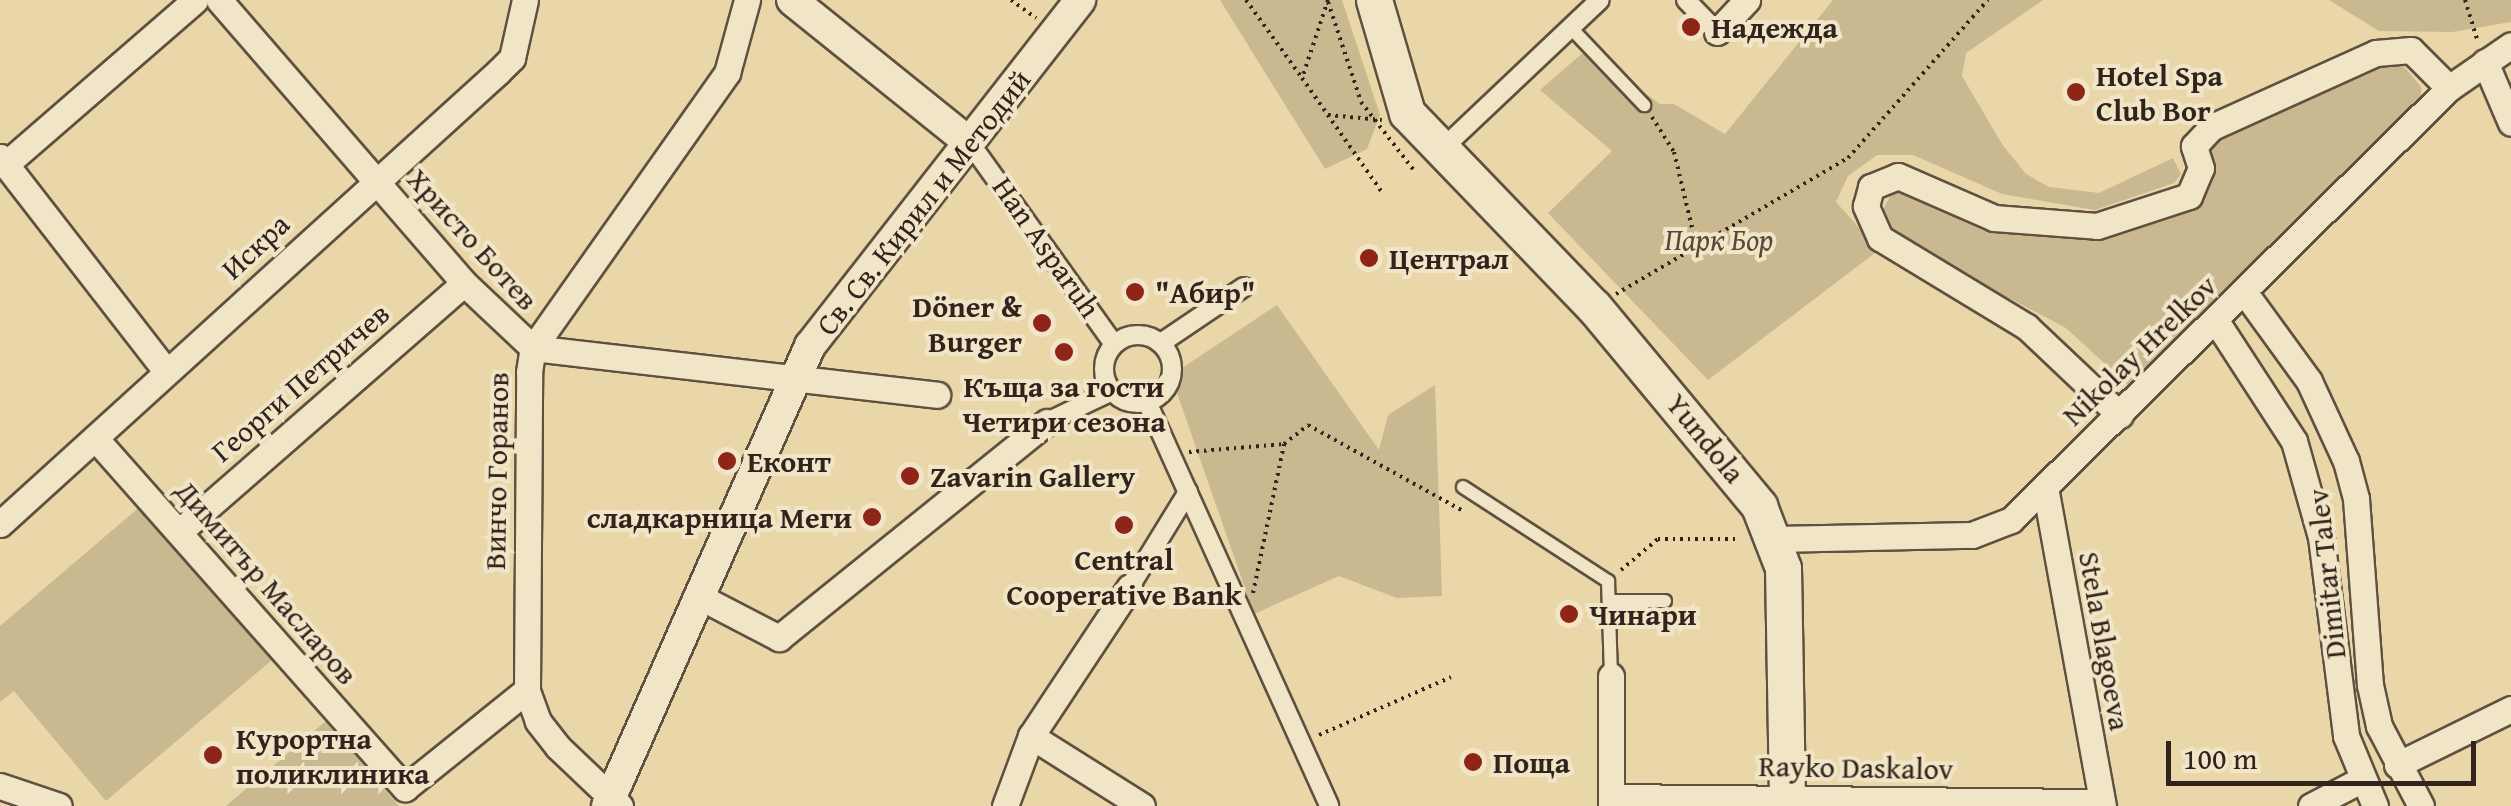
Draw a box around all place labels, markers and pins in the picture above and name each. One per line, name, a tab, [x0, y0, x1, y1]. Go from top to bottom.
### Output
place label: Надежда	[1711, 9, 1838, 45]
marker: Надежда	[1680, 16, 1702, 38]
place label: Hotel Spa Club Bor	[2096, 57, 2223, 128]
marker: Hotel Spa Club Bor	[2065, 81, 2087, 103]
place label: Централ	[1389, 240, 1509, 276]
marker: Централ	[1358, 247, 1380, 269]
place label: "Абир"	[1155, 274, 1255, 310]
marker: "Абир"	[1124, 281, 1146, 303]
place label: Döner & Burger	[913, 288, 1022, 358]
marker: Döner & Burger	[1031, 312, 1053, 334]
marker: Къща за гости Четири сезона	[1053, 341, 1075, 363]
place label: Къща за гости Четири сезона	[962, 368, 1166, 438]
place label: Еконт	[747, 443, 831, 479]
marker: Еконт	[716, 450, 738, 472]
place label: Zavarin Gallery	[930, 458, 1135, 494]
marker: Zavarin Gallery	[899, 465, 921, 487]
place label: сладкарница Меги	[587, 499, 852, 535]
marker: сладкарница Меги	[861, 506, 883, 528]
marker: Central Cooperative Bank	[1113, 514, 1135, 536]
place label: Central Cooperative Bank	[1007, 541, 1241, 612]
place label: Чинари	[1589, 596, 1697, 632]
marker: Чинари	[1558, 603, 1580, 625]
place label: Курортна поликлиника	[236, 720, 430, 790]
marker: Курортна поликлиника	[200, 742, 226, 768]
place label: Поща	[1493, 744, 1570, 780]
marker: Поща	[1462, 751, 1484, 773]

